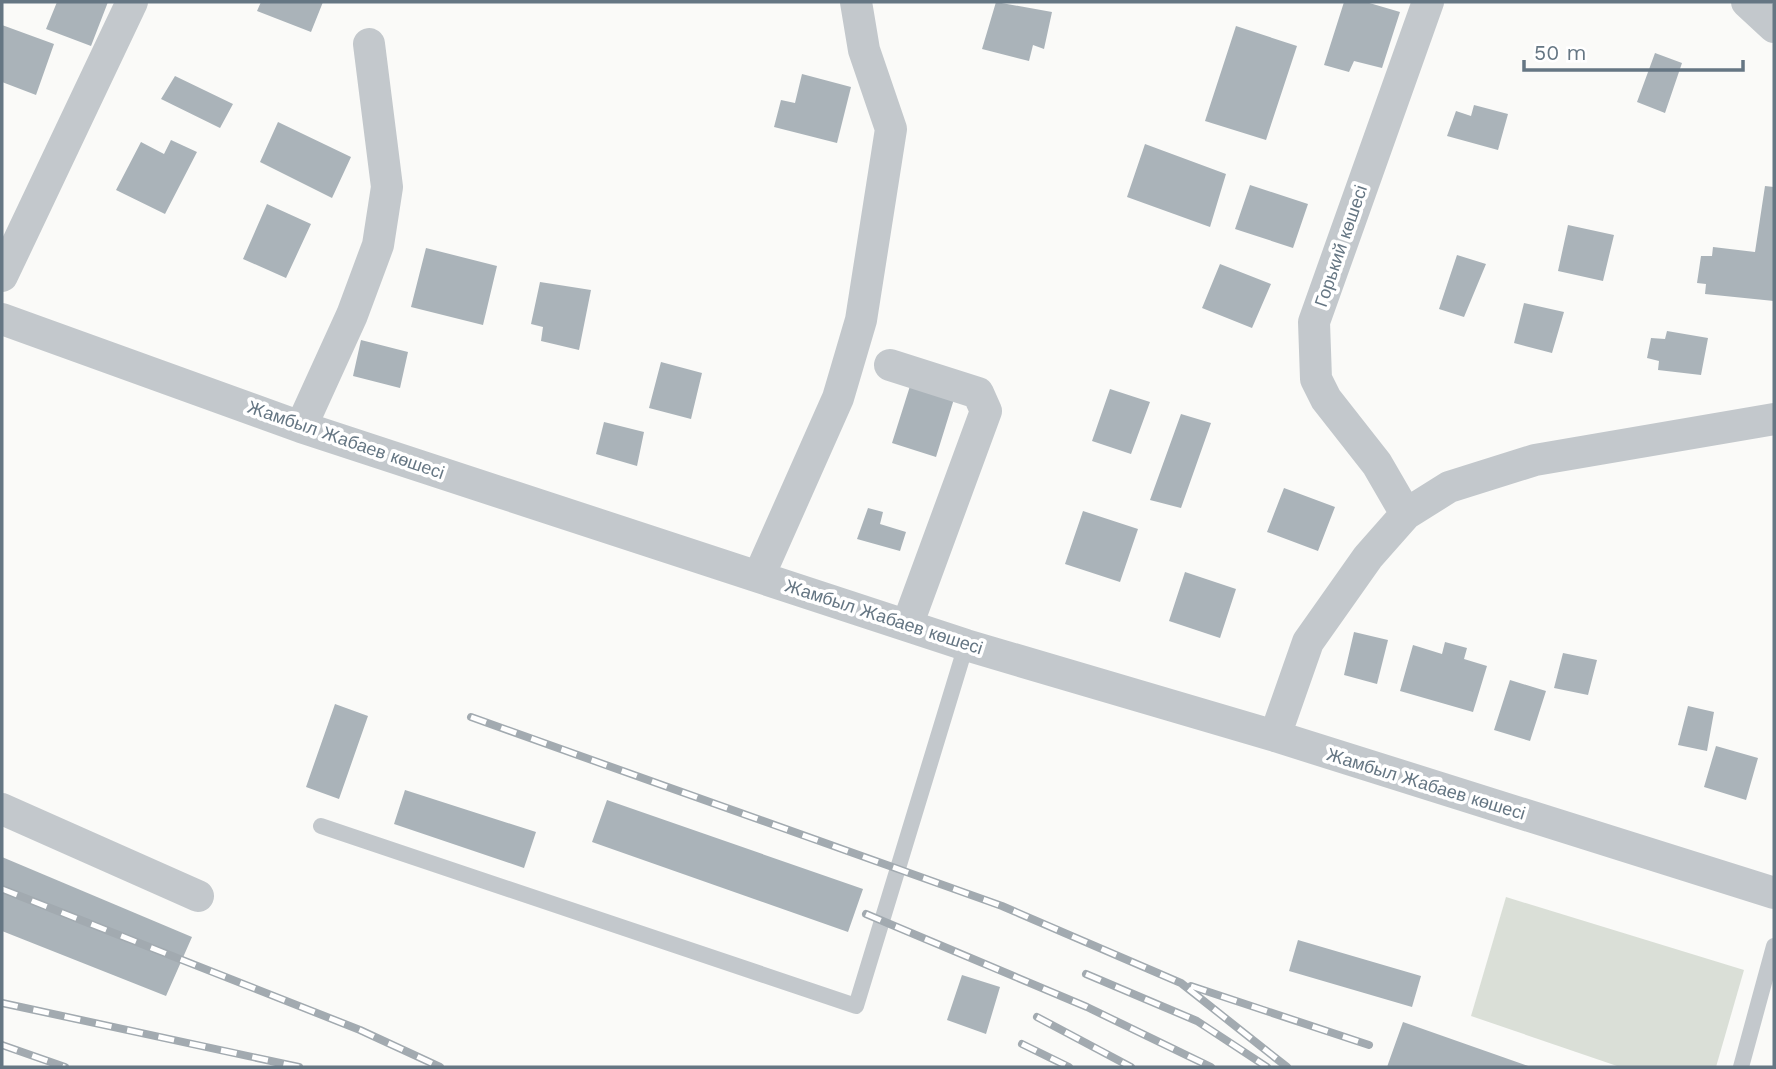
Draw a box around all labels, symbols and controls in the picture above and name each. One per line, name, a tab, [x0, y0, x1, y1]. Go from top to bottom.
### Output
scale bar	[1524, 28, 1743, 72]
text: 50 m	[1534, 40, 1586, 65]
street label: Горький көшесі	[1310, 182, 1371, 309]
street label: Жамбыл Жабаев көшесі	[245, 396, 447, 483]
street label: Жамбыл Жабаев көшесі	[783, 575, 986, 658]
street label: Жамбыл Жабаев көшесі	[1324, 743, 1528, 824]

